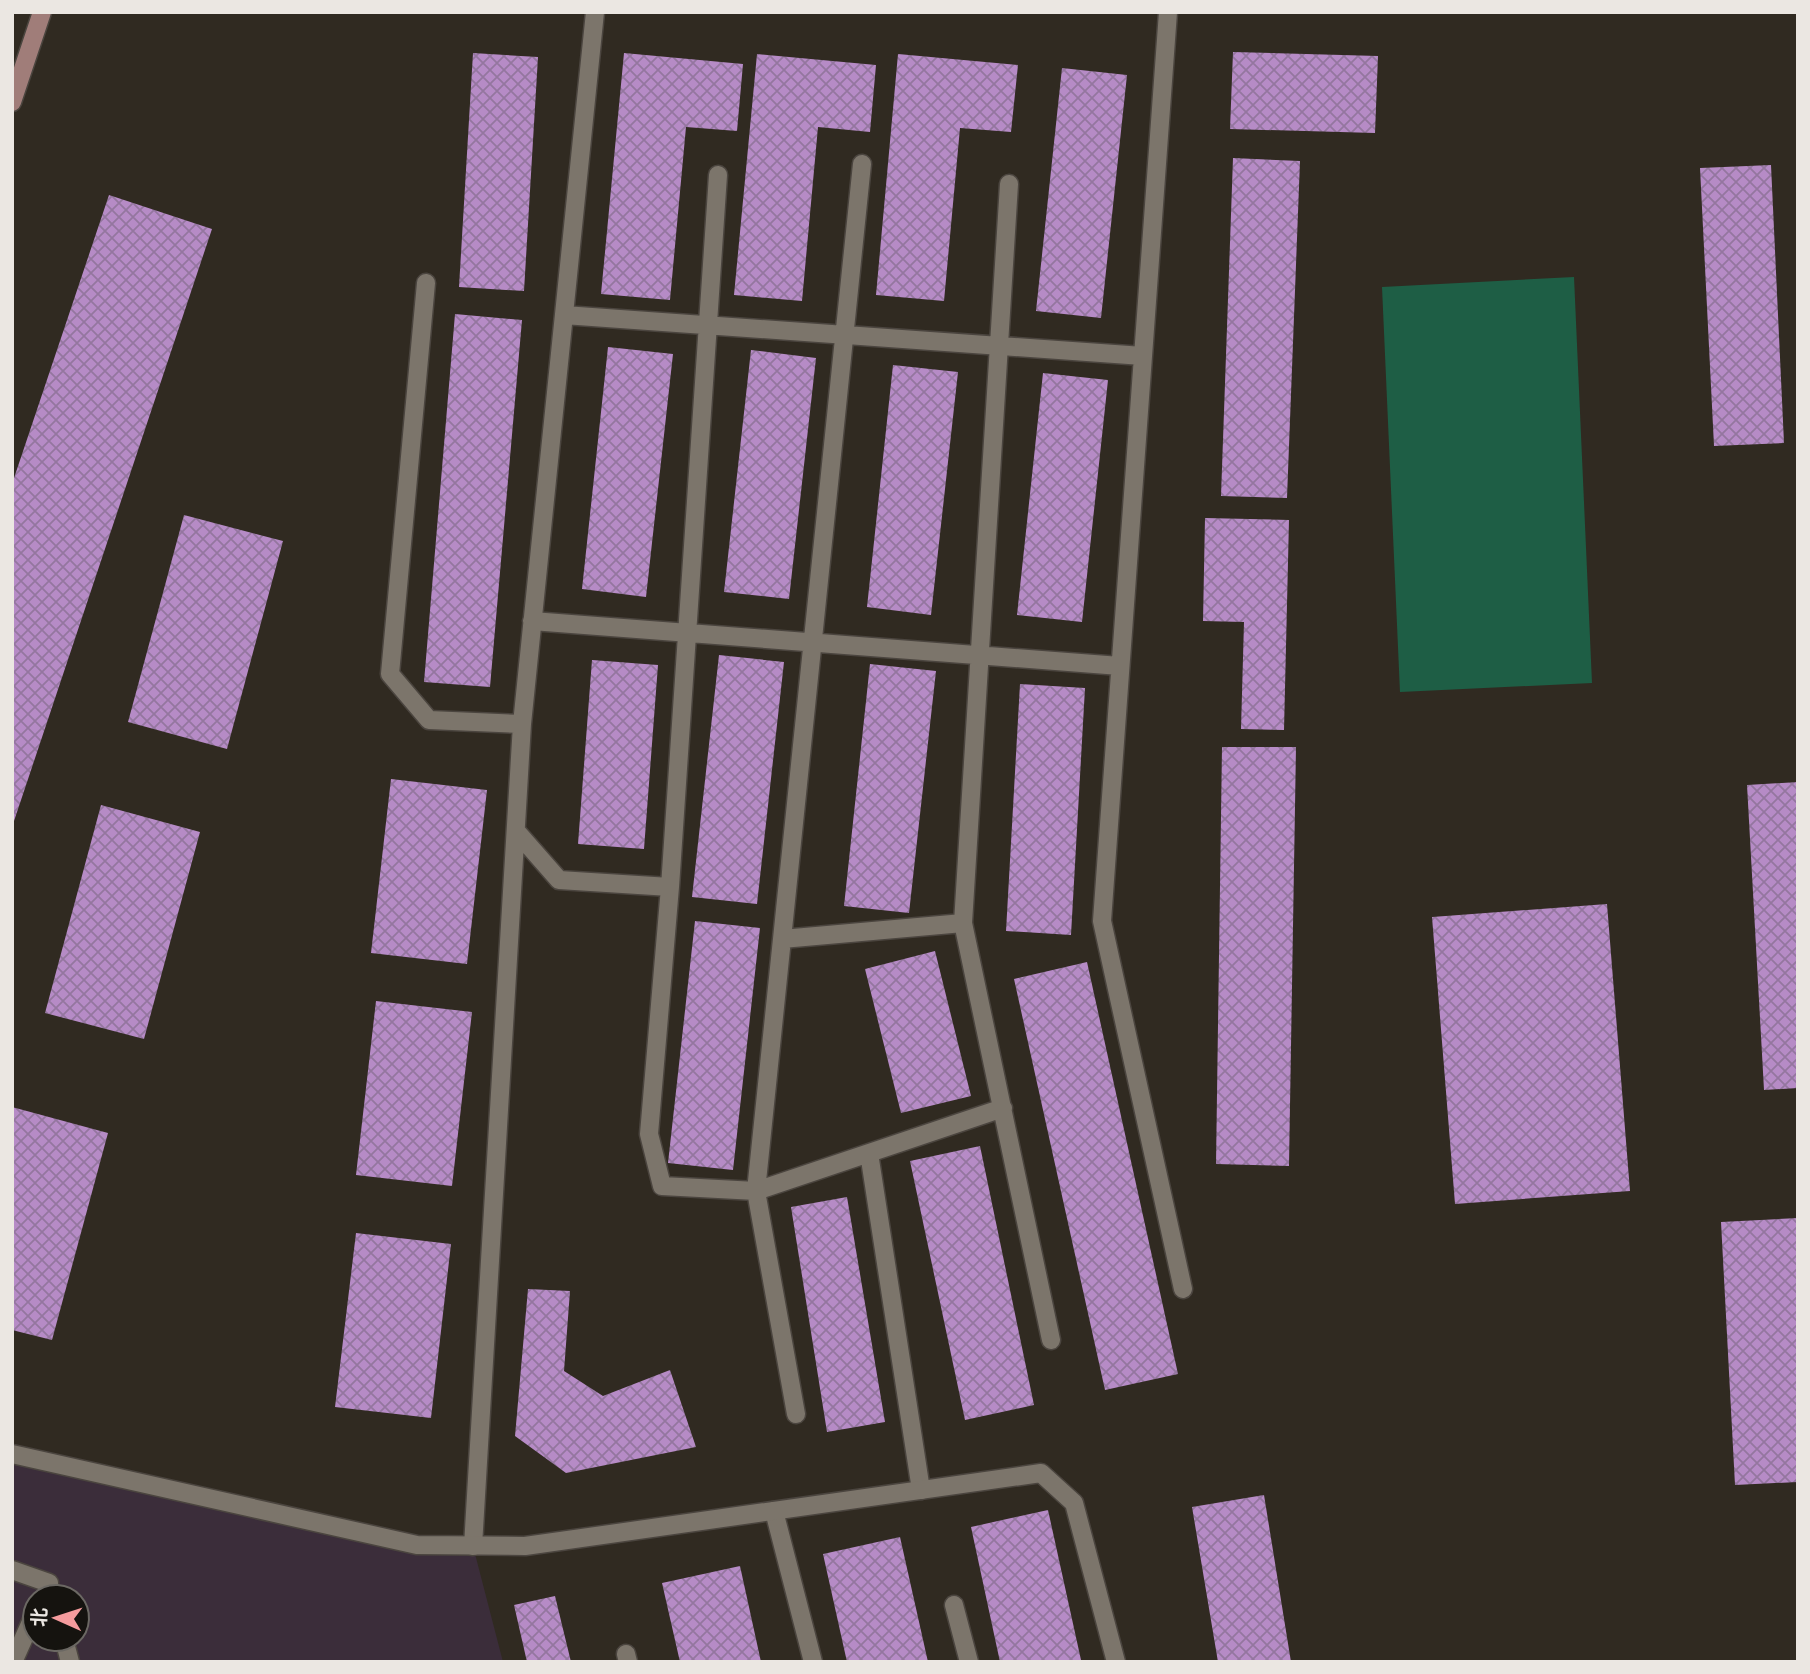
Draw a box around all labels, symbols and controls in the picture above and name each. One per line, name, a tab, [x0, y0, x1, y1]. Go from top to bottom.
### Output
north arrow	[21, 1583, 91, 1653]
text: 北	[27, 1607, 52, 1627]

